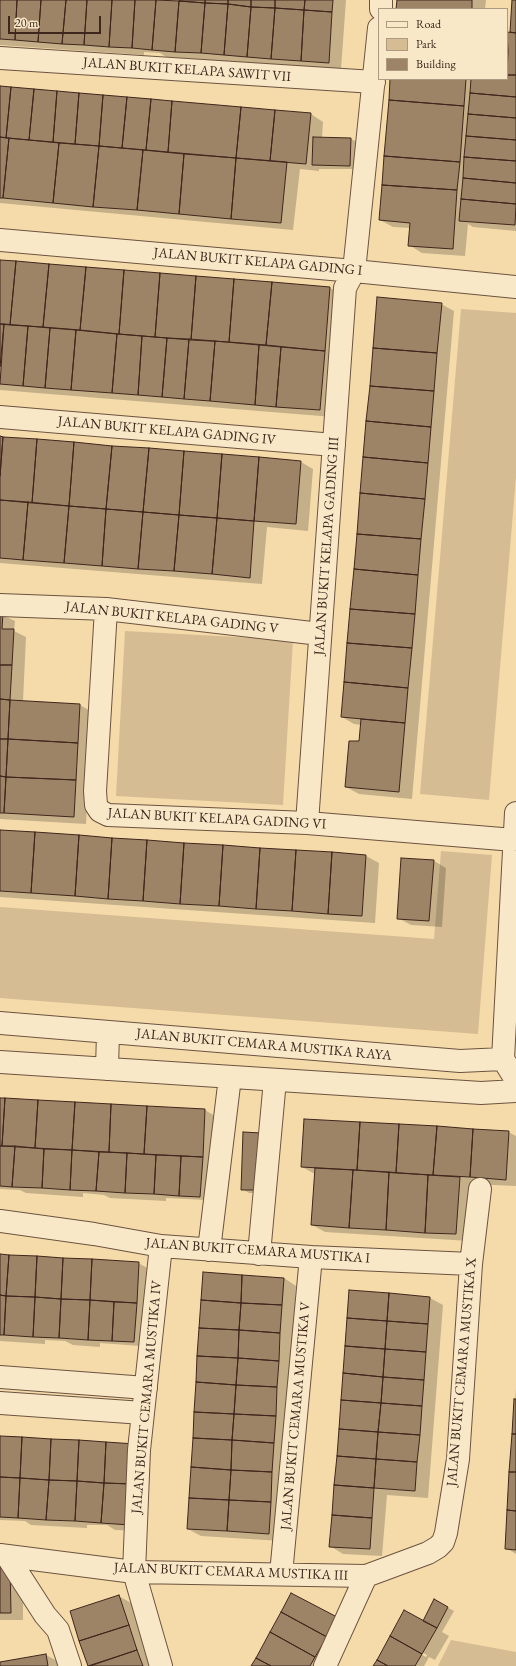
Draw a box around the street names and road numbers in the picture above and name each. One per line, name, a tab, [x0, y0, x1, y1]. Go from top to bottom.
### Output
street label: JALAN BUKIT KELAPA SAWIT VII	[82, 54, 292, 86]
street label: JALAN BUKIT KELAPA GADING I	[153, 245, 363, 279]
street label: JALAN BUKIT KELAPA GADING IV	[57, 413, 277, 449]
street label: JALAN BUKIT KELAPA GADING III	[311, 436, 343, 656]
street label: JALAN BUKIT KELAPA GADING V	[65, 598, 279, 638]
street label: JALAN BUKIT KELAPA GADING VI	[107, 805, 327, 833]
street label: JALAN BUKIT CEMARA MUSTIKA RAYA	[136, 1025, 392, 1065]
street label: JALAN BUKIT CEMARA MUSTIKA I	[145, 1235, 371, 1267]
street label: JALAN BUKIT CEMARA MUSTIKA X	[444, 1257, 480, 1487]
street label: JALAN BUKIT CEMARA MUSTIKA IV	[128, 1280, 166, 1514]
street label: JALAN BUKIT CEMARA MUSTIKA V	[278, 1301, 314, 1531]
street label: JALAN BUKIT CEMARA MUSTIKA III	[114, 1560, 348, 1584]

